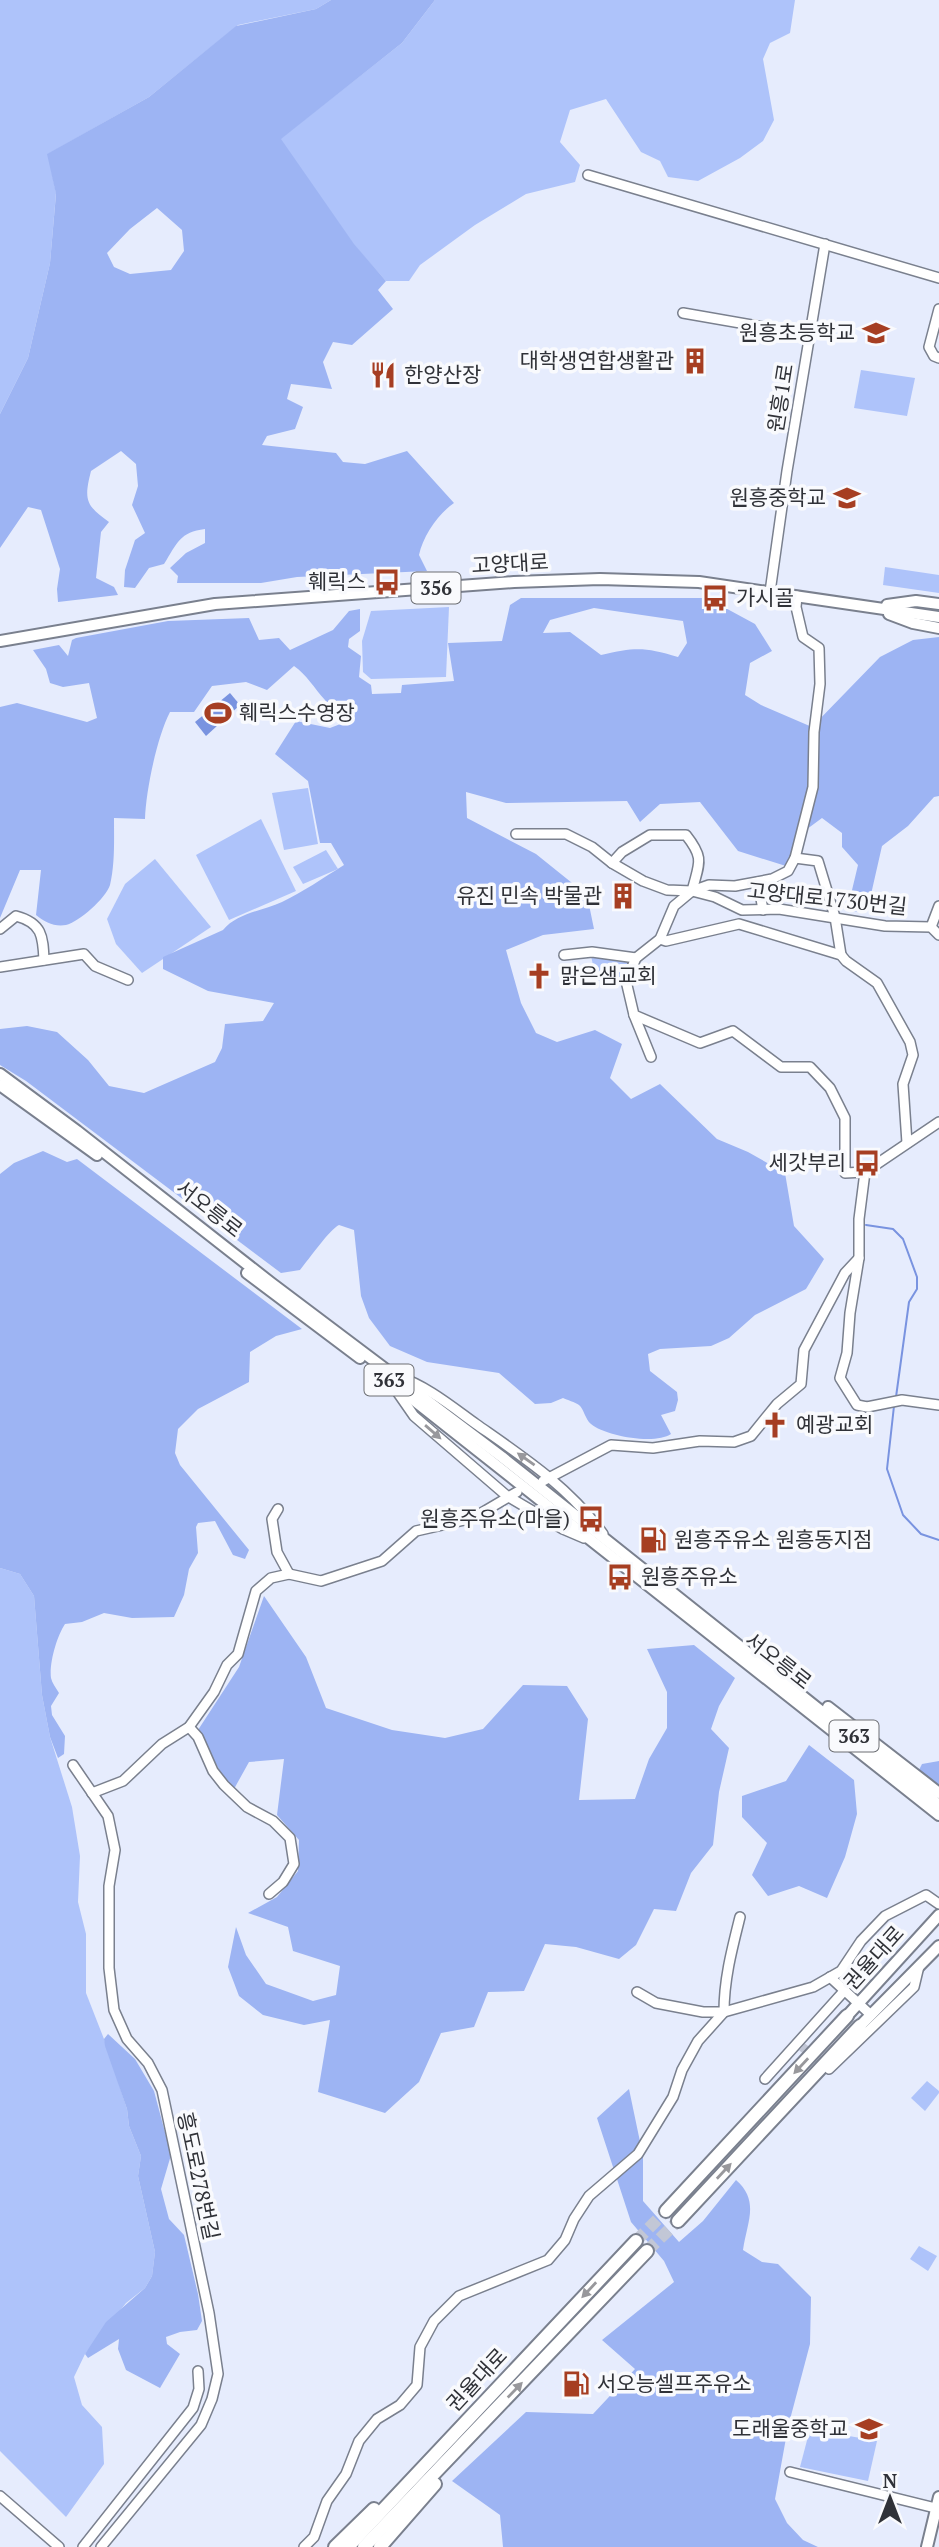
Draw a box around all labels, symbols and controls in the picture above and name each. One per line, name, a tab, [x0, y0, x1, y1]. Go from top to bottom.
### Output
place label: 원흥초등학교	[739, 318, 855, 346]
school or university icon: 원흥초등학교	[861, 318, 891, 348]
place label: 대학생연합생활관	[519, 346, 674, 374]
building icon: 대학생연합생활관	[680, 346, 710, 376]
restaurant icon: 한양산장	[368, 360, 398, 390]
place label: 한양산장	[404, 360, 481, 388]
street label: 원흥1로	[761, 362, 799, 434]
place label: 원흥중학교	[729, 483, 826, 511]
school or university icon: 원흥중학교	[832, 483, 862, 513]
street label: 고양대로	[471, 547, 549, 579]
place label: 훼릭스	[308, 567, 366, 595]
bus stop icon: 훼릭스	[372, 567, 402, 597]
road number: 356	[412, 572, 460, 604]
bus stop icon: 가시골	[700, 583, 730, 613]
place label: 가시골	[736, 583, 794, 611]
sports icon: 훼릭스수영장	[203, 698, 233, 728]
place label: 훼릭스수영장	[239, 698, 355, 726]
street label: 고양대로1730번길	[746, 876, 908, 920]
place label: 유진 민속 박물관	[457, 881, 602, 909]
building icon: 유진 민속 박물관	[608, 881, 638, 911]
church icon: 맑은샘교회	[524, 961, 554, 991]
place label: 맑은샘교회	[560, 961, 657, 989]
place label: 세갓부리	[769, 1148, 846, 1176]
bus stop icon: 세갓부리	[852, 1148, 882, 1178]
street label: 서오릉로	[171, 1173, 249, 1243]
road number: 363	[364, 1364, 414, 1396]
church icon: 예광교회	[760, 1410, 790, 1440]
place label: 예광교회	[796, 1410, 873, 1438]
one-way arrow	[424, 1424, 442, 1440]
one-way arrow	[517, 1452, 535, 1466]
place label: 원흥주유소(마을)	[420, 1504, 570, 1532]
bus stop icon: 원흥주유소(마을)	[576, 1504, 606, 1534]
fuel station icon: 원흥주유소 원흥동지점	[638, 1525, 668, 1555]
place label: 원흥주유소 원흥동지점	[674, 1525, 872, 1553]
bus stop icon: 원흥주유소	[605, 1562, 635, 1592]
place label: 원흥주유소	[641, 1562, 738, 1590]
street label: 서오릉로	[740, 1625, 818, 1695]
road number: 363	[830, 1720, 878, 1752]
street label: 권율대로	[837, 1919, 910, 1995]
one-way arrow	[793, 2057, 809, 2074]
street label: 흥도로278번길	[172, 2109, 226, 2242]
one-way arrow	[716, 2163, 732, 2180]
one-way arrow	[581, 2282, 597, 2299]
street label: 권율대로	[440, 2342, 513, 2417]
fuel station icon: 서오능셀프주유소	[561, 2369, 591, 2399]
place label: 서오능셀프주유소	[597, 2369, 752, 2397]
one-way arrow	[507, 2382, 524, 2399]
place label: 도래울중학교	[732, 2414, 848, 2442]
school or university icon: 도래울중학교	[854, 2414, 884, 2444]
north arrow	[855, 2463, 925, 2533]
text: N	[883, 2468, 898, 2493]

